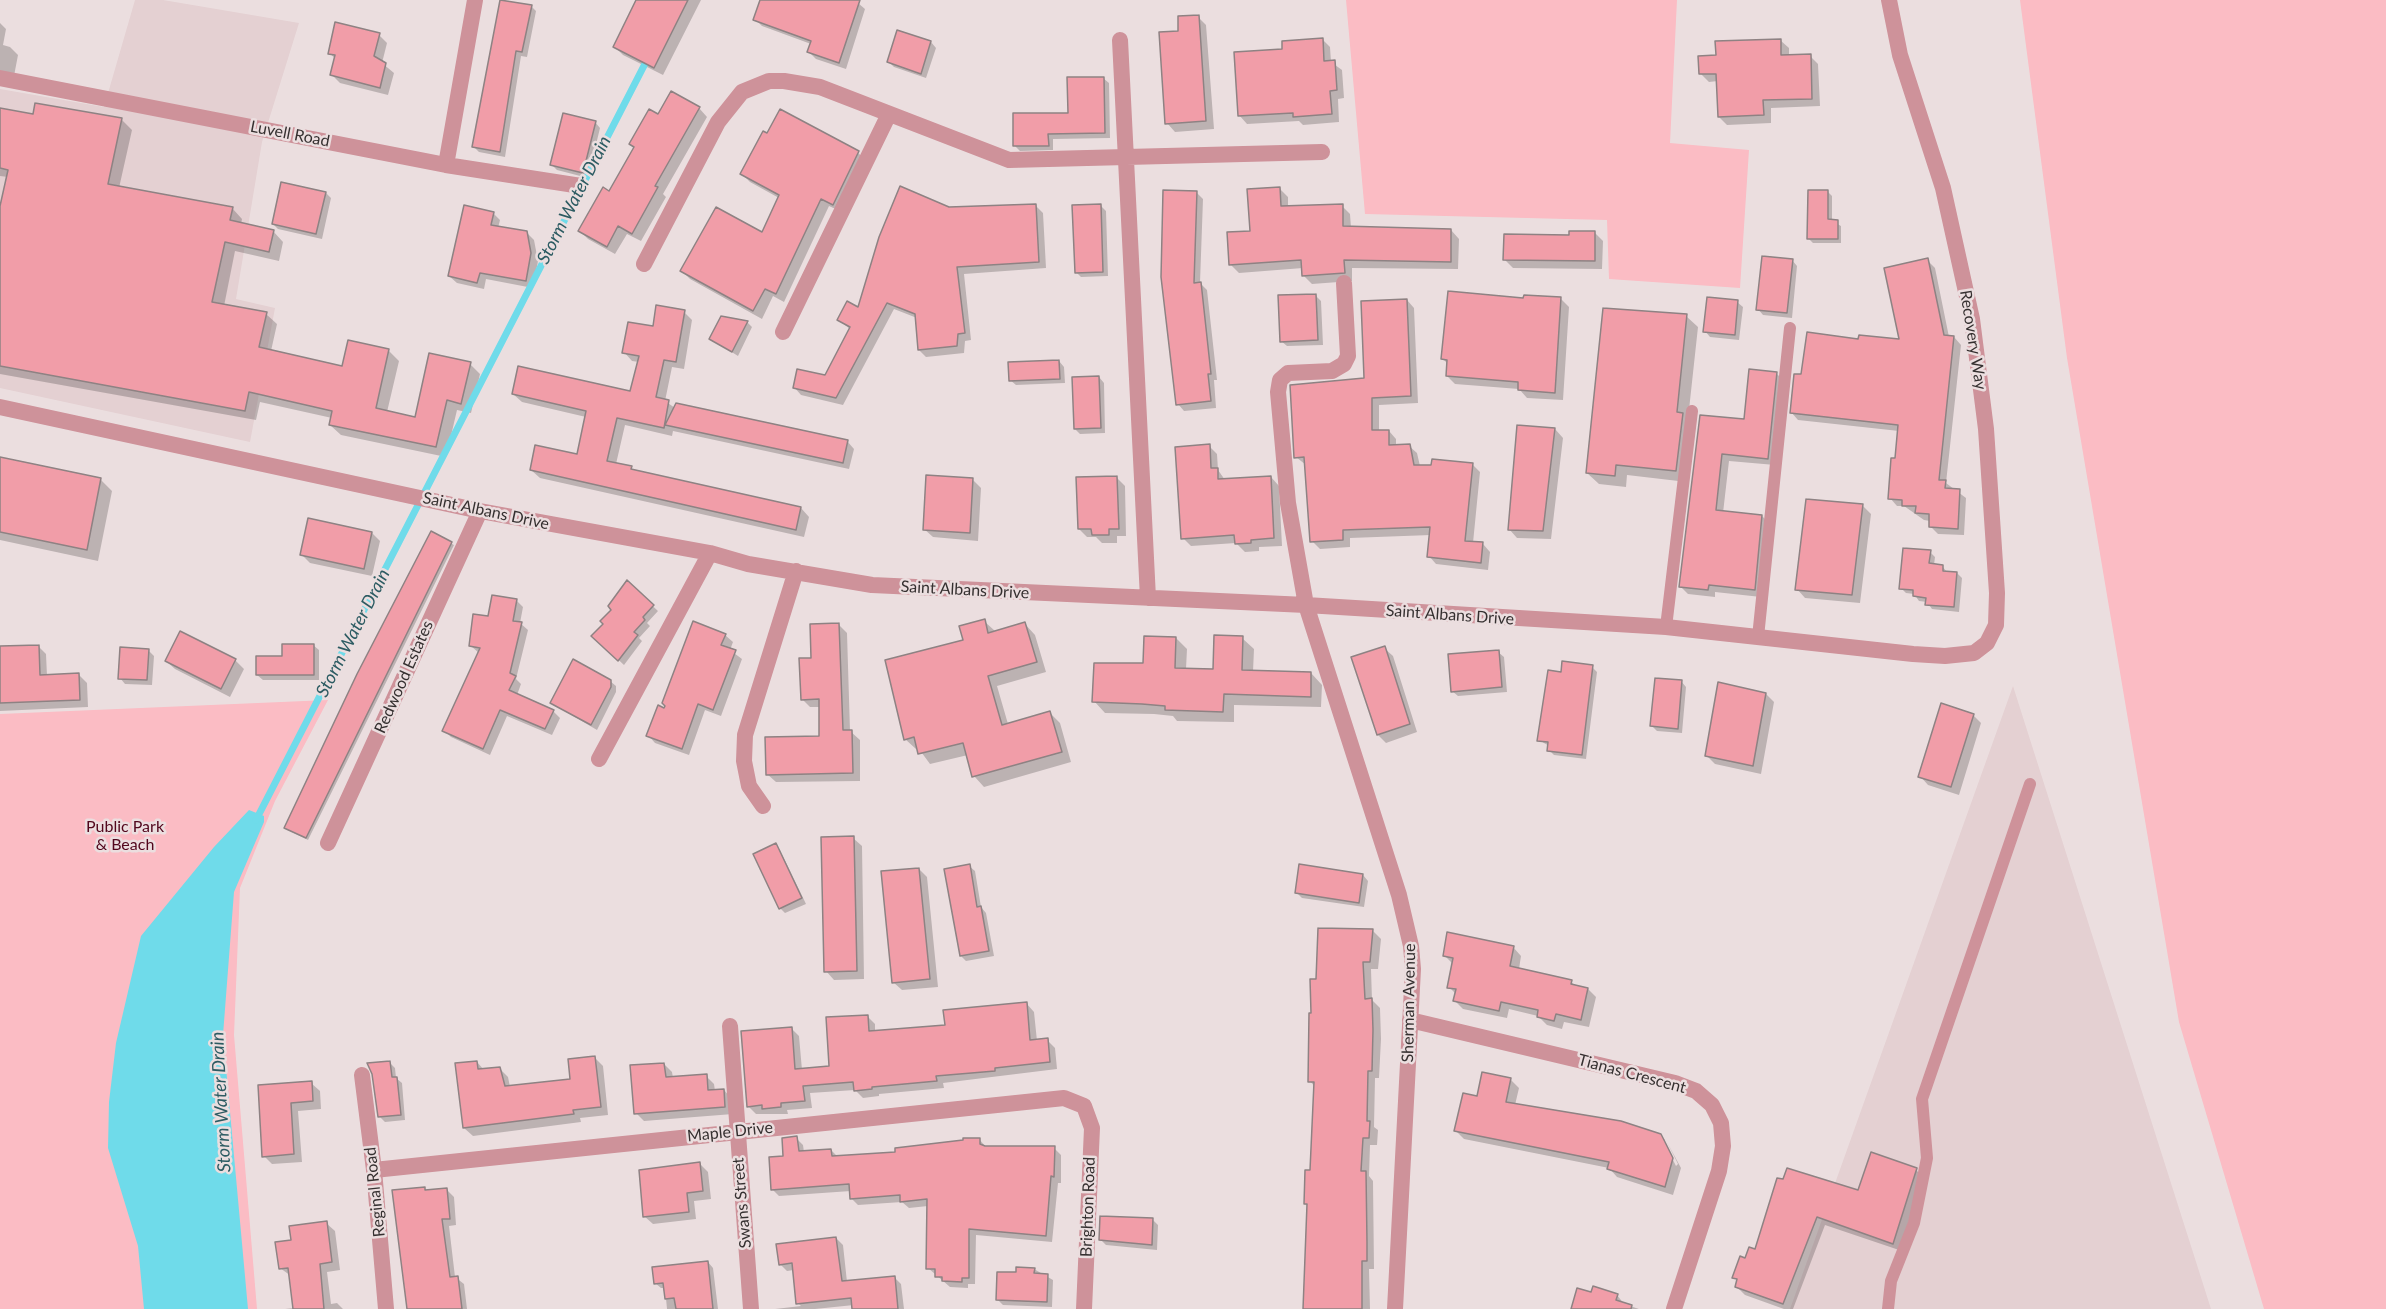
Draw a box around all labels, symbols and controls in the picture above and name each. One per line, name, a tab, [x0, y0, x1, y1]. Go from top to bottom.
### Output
street label: Luvell Road	[249, 117, 331, 151]
water label: Storm Water Drain	[532, 132, 616, 268]
street label: Recovery Way	[1956, 289, 1990, 391]
street label: Saint Albans Drive	[421, 488, 551, 534]
water label: Storm Water Drain	[311, 565, 395, 701]
street label: Saint Albans Drive	[900, 577, 1030, 603]
street label: Saint Albans Drive	[1385, 601, 1515, 629]
street label: Redwood Estates	[371, 618, 437, 736]
park label: Public Park & Beach	[86, 817, 164, 855]
street label: Sherman Avenue	[1398, 943, 1420, 1063]
water label: Storm Water Drain	[207, 1031, 235, 1173]
street label: Tianas Crescent	[1576, 1050, 1688, 1098]
street label: Maple Drive	[686, 1118, 774, 1146]
street label: Reginal Road	[361, 1146, 389, 1238]
street label: Swans Street	[728, 1157, 756, 1249]
street label: Brighton Road	[1077, 1157, 1099, 1257]

